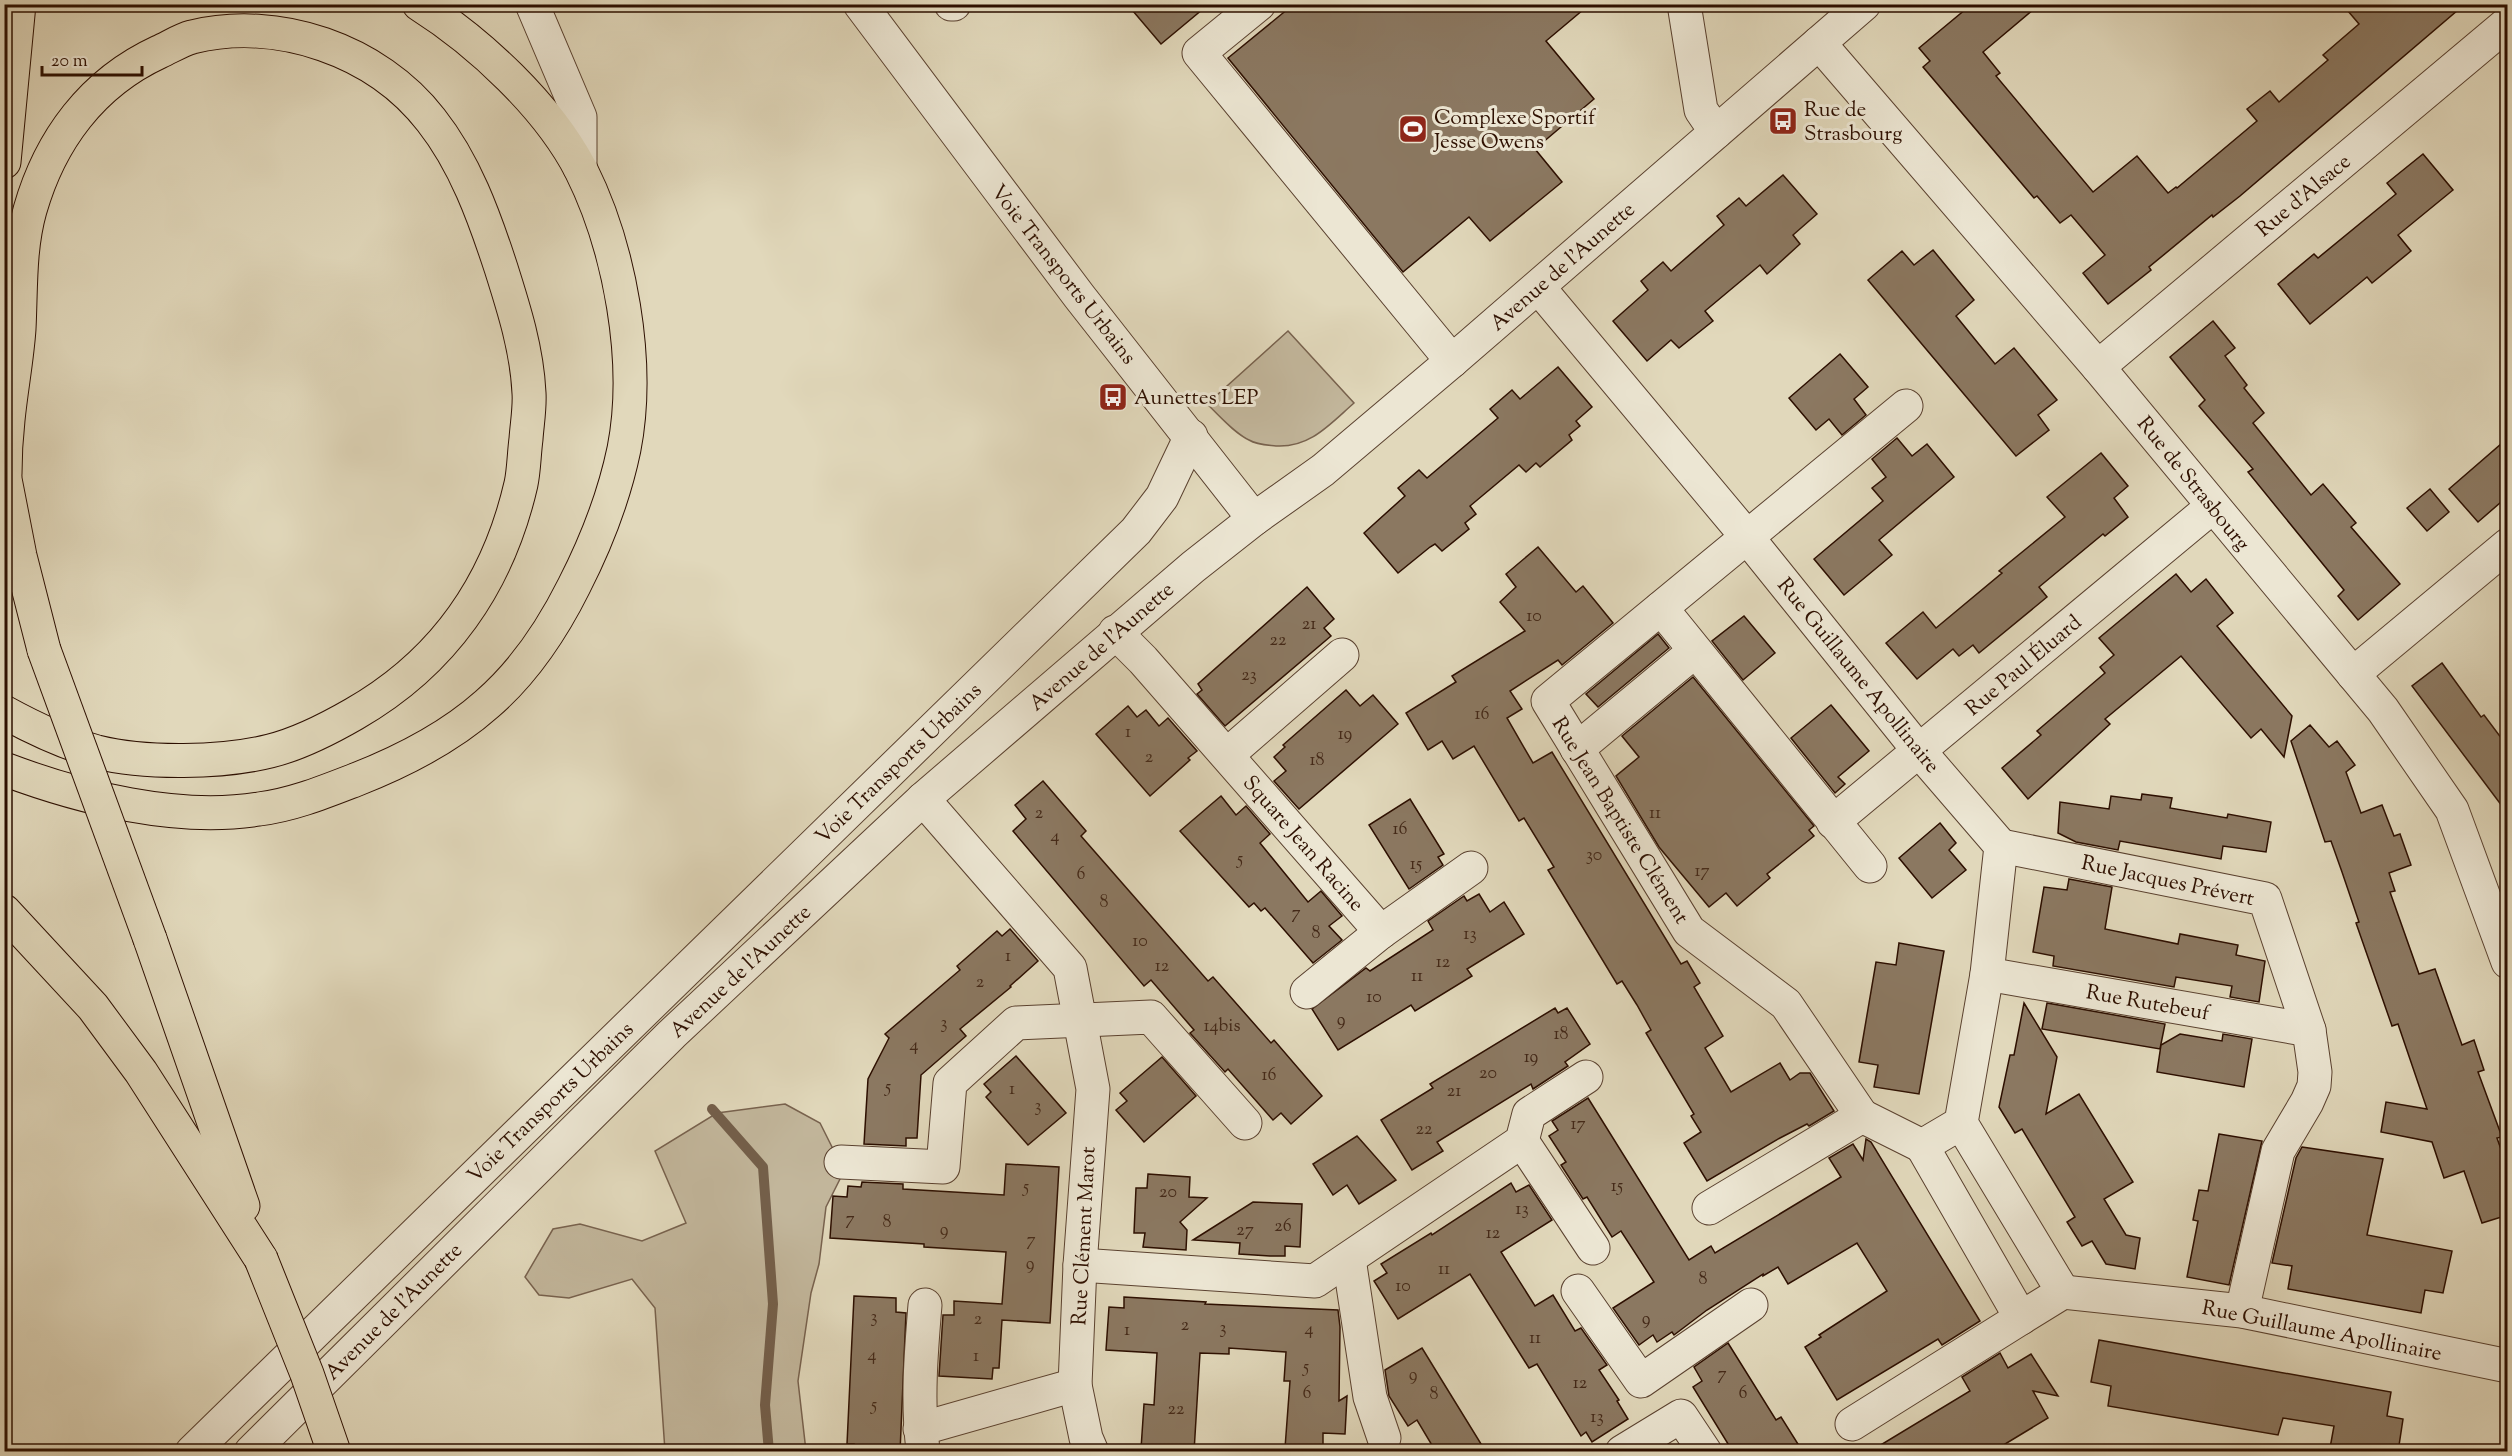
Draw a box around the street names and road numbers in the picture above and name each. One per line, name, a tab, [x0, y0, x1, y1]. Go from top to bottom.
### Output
street label: Rue d'Alsace	[2250, 148, 2358, 245]
street label: Voie Transports Urbains	[983, 179, 1142, 372]
street label: Avenue de l'Aunette	[1484, 196, 1643, 339]
street label: Rue de Strasbourg	[2129, 411, 2256, 558]
street label: Rue Guillaume Apollinaire	[1769, 572, 1946, 780]
street label: Avenue de l’Aunette	[1023, 576, 1182, 719]
street label: Rue Paul Éluard	[1960, 609, 2089, 724]
street label: Voie Transports Urbains	[809, 677, 989, 852]
street label: Rue Jean Baptiste Clément	[1543, 712, 1695, 930]
street label: Square Jean Racine	[1235, 770, 1370, 919]
street label: Rue Jacques Prévert	[2078, 849, 2257, 915]
street label: Avenue de l’Aunette	[664, 899, 819, 1046]
street label: Rue Rutebeuf	[2084, 978, 2213, 1030]
street label: Voie Transports Urbains	[461, 1016, 641, 1191]
street label: Rue Clément Marot	[1065, 1146, 1105, 1326]
street label: Avenue de l’Aunette	[319, 1237, 470, 1388]
street label: Rue Guillaume Apollinaire	[2199, 1294, 2444, 1370]

